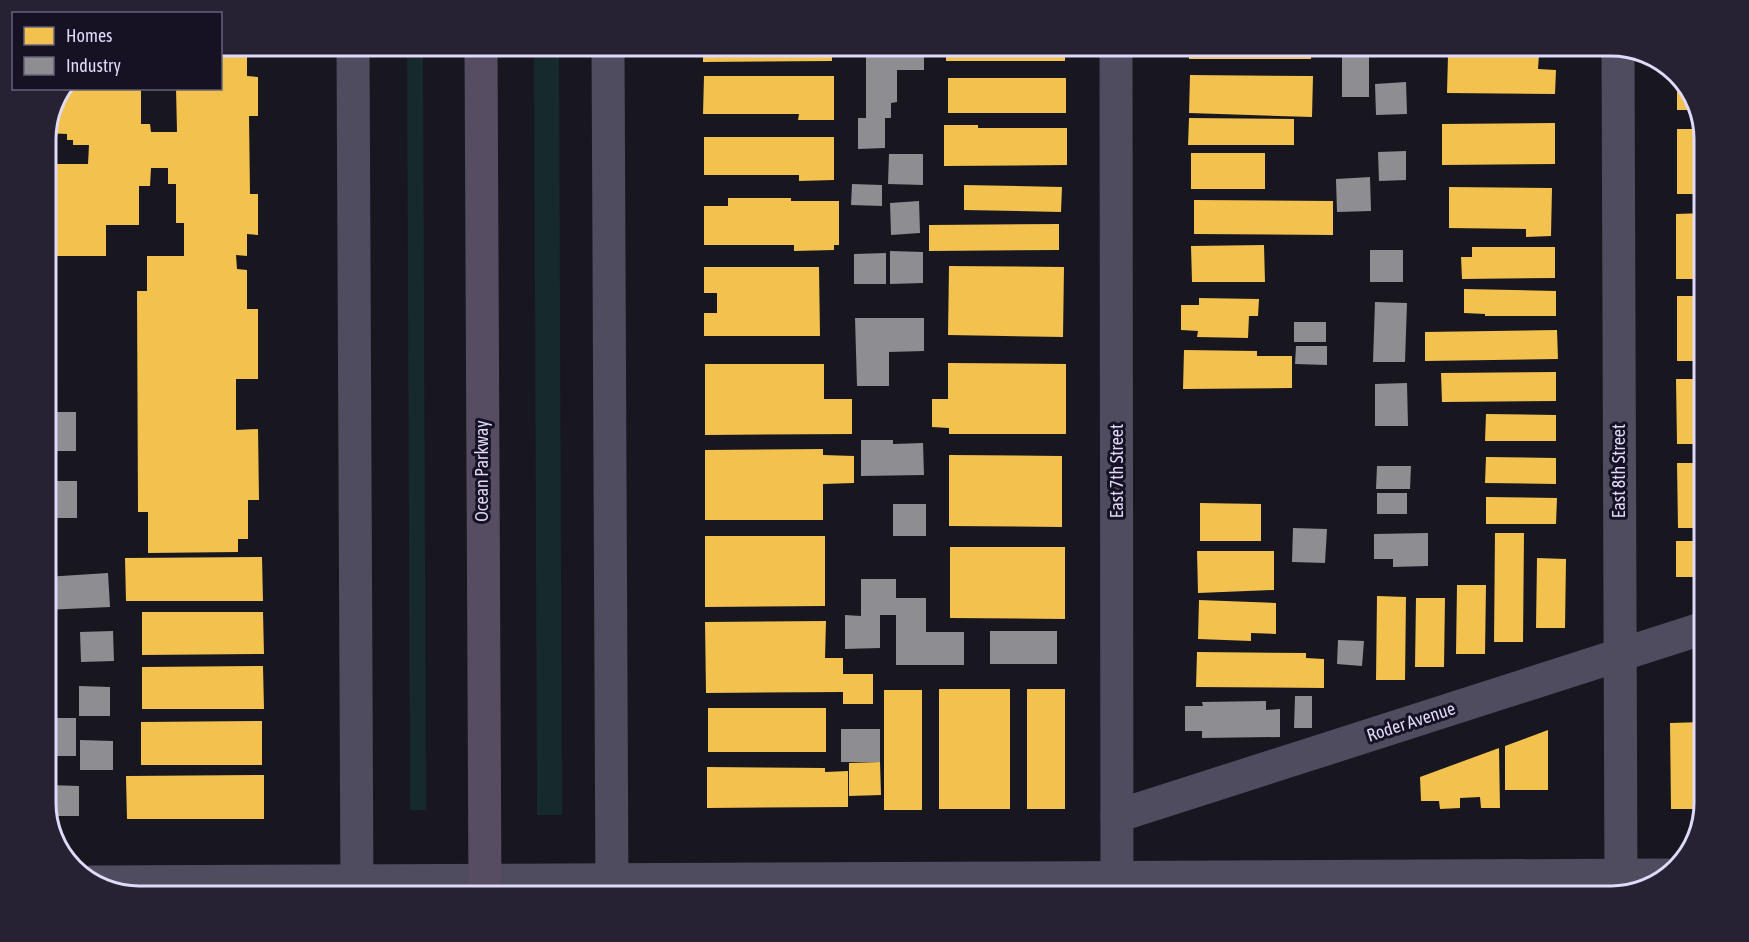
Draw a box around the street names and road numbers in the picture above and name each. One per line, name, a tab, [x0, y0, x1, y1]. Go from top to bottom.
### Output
street label: Ocean Parkway	[471, 420, 492, 522]
street label: East 7th Street	[1106, 424, 1127, 518]
street label: East 8th Street	[1608, 424, 1629, 518]
street label: Roder Avenue	[1364, 697, 1458, 746]

